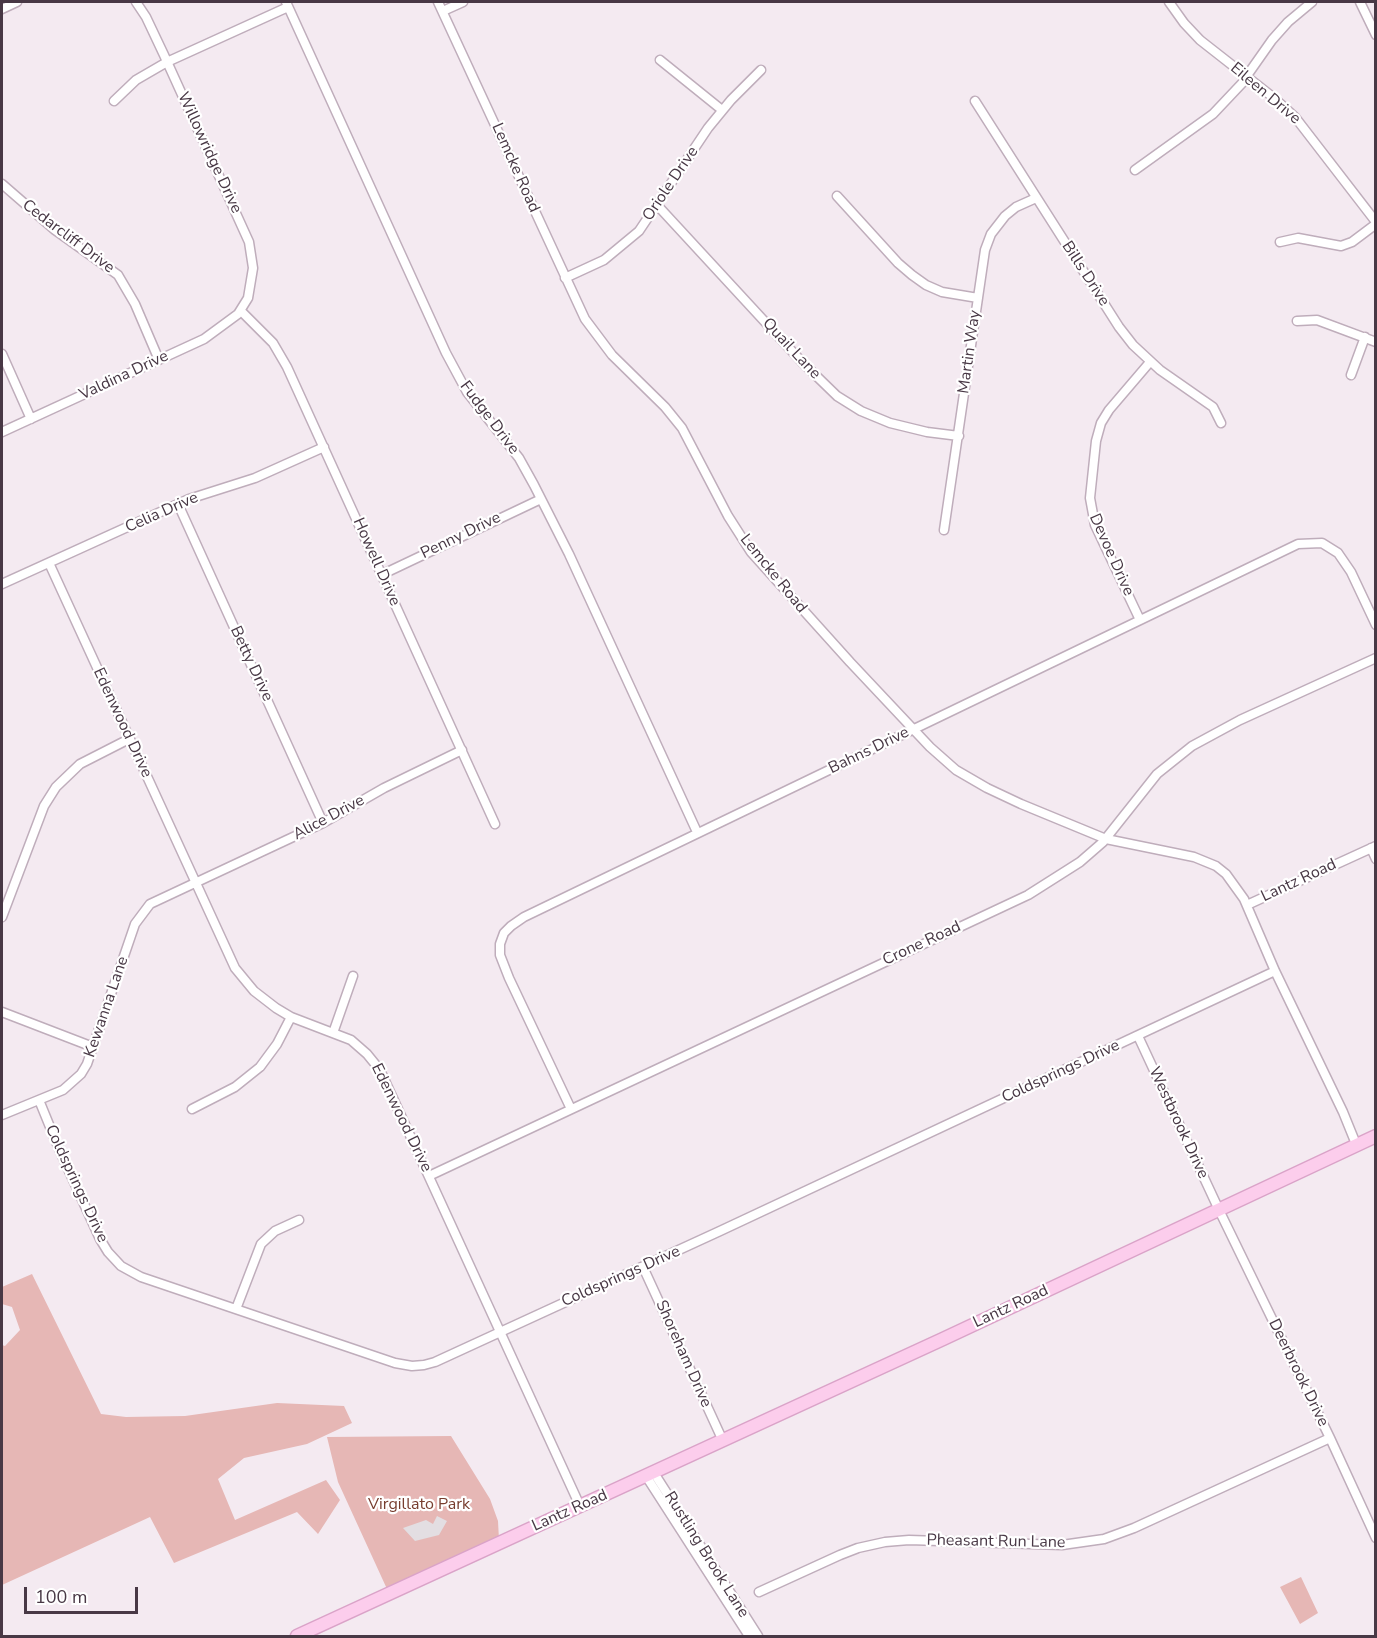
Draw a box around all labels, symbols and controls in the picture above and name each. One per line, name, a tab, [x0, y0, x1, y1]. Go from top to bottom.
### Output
street label: Eileen Drive	[1226, 59, 1304, 129]
street label: Willowridge Drive	[172, 89, 246, 217]
street label: Lemcke Road	[487, 120, 543, 216]
street label: Oriole Drive	[639, 143, 703, 225]
street label: Cedarcliff Drive	[18, 196, 118, 278]
street label: Bills Drive	[1057, 238, 1113, 310]
street label: Martin Way	[955, 309, 985, 395]
street label: Quail Lane	[758, 314, 824, 384]
street label: Valdina Drive	[76, 347, 172, 405]
street label: Fudge Drive	[455, 378, 523, 458]
street label: Celia Drive	[123, 488, 201, 538]
street label: Penny Drive	[418, 508, 504, 564]
street label: Devoe Drive	[1084, 511, 1138, 599]
street label: Howell Drive	[348, 515, 404, 609]
street label: Lemcke Road	[735, 531, 811, 617]
street label: Betty Drive	[225, 623, 277, 705]
street label: Edenwood Drive	[88, 665, 156, 781]
street label: Bahns Drive	[826, 723, 912, 779]
street label: Alice Drive	[290, 791, 368, 845]
street label: Lantz Road	[1258, 855, 1340, 907]
street label: Crone Road	[880, 918, 964, 970]
street label: Kewanna Lane	[81, 954, 133, 1060]
street label: Coldsprings Drive	[999, 1036, 1123, 1108]
street label: Edenwood Drive	[366, 1060, 436, 1176]
street label: Westbrook Drive	[1144, 1064, 1212, 1182]
street label: Coldsprings Drive	[40, 1122, 112, 1246]
street label: Coldsprings Drive	[559, 1242, 683, 1312]
street label: Lantz Road	[970, 1281, 1052, 1333]
street label: Shoreham Drive	[651, 1297, 715, 1411]
street label: Deerbrook Drive	[1264, 1316, 1332, 1430]
street label: Lantz Road	[529, 1486, 611, 1536]
street label: Rustling Brook Lane	[659, 1488, 753, 1622]
park label: Virgillato Park	[368, 1495, 470, 1515]
street label: Pheasant Run Lane	[926, 1531, 1066, 1553]
scale bar	[27, 1575, 141, 1613]
text: 100 m	[35, 1585, 87, 1609]

